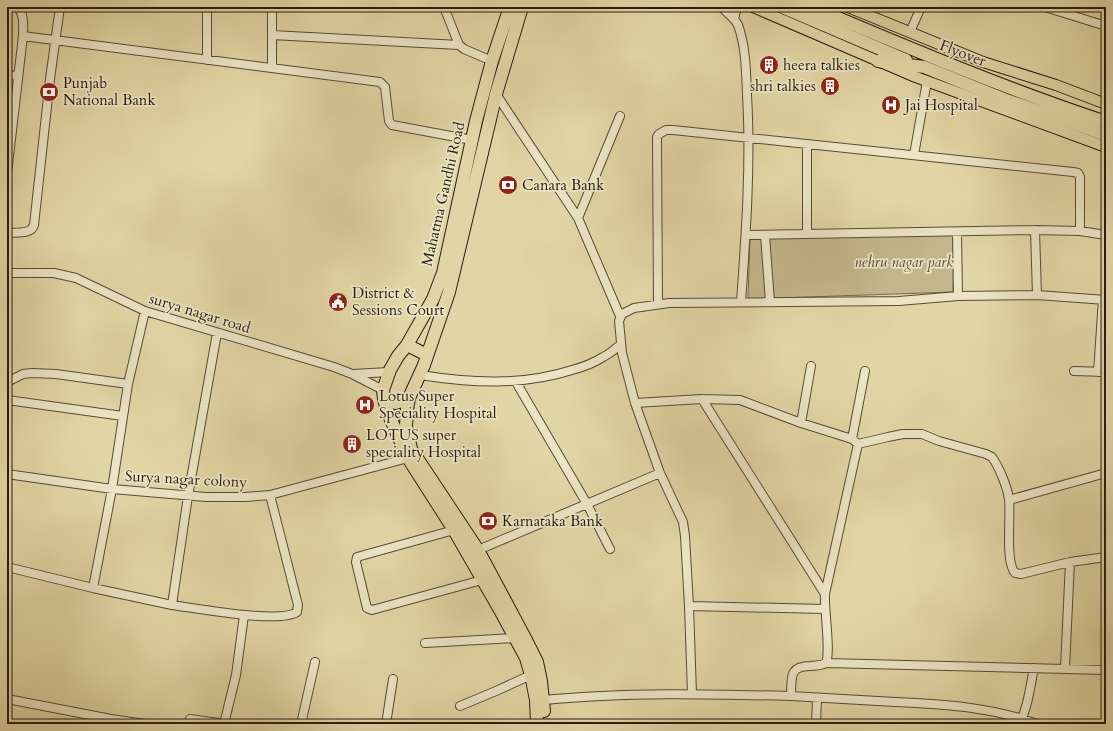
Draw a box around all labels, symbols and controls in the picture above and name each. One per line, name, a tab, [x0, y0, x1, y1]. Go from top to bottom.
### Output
street label: Flyover	[937, 35, 990, 71]
building icon: heera talkies	[758, 54, 780, 76]
place label: heera talkies	[783, 55, 860, 75]
place label: Punjab National Bank	[63, 73, 155, 110]
building icon: shri talkies	[819, 75, 841, 97]
place label: shri talkies	[750, 76, 816, 96]
bank icon: Punjab National Bank	[38, 81, 60, 103]
hospital icon: Jai Hospital	[880, 94, 902, 116]
place label: Jai Hospital	[903, 95, 978, 115]
street label: Mahatma Gandhi Road	[417, 120, 469, 268]
bank icon: Canara Bank	[497, 174, 519, 196]
place label: Canara Bank	[522, 175, 604, 195]
park label: nehru nagar park	[854, 252, 954, 272]
place label: District & Sessions Court	[352, 283, 445, 320]
street label: surya nagar road	[147, 288, 253, 338]
public building icon: District & Sessions Court	[327, 291, 349, 313]
place label: Lotus Super Speciality Hospital	[379, 386, 497, 423]
hospital icon: Lotus Super Speciality Hospital	[354, 394, 376, 416]
place label: LOTUS super speciality Hospital	[366, 425, 481, 462]
building icon: LOTUS super speciality Hospital	[341, 433, 363, 455]
street label: Surya nagar colony	[124, 466, 248, 492]
bank icon: Karnataka Bank	[477, 510, 499, 532]
place label: Karnataka Bank	[502, 511, 603, 531]

